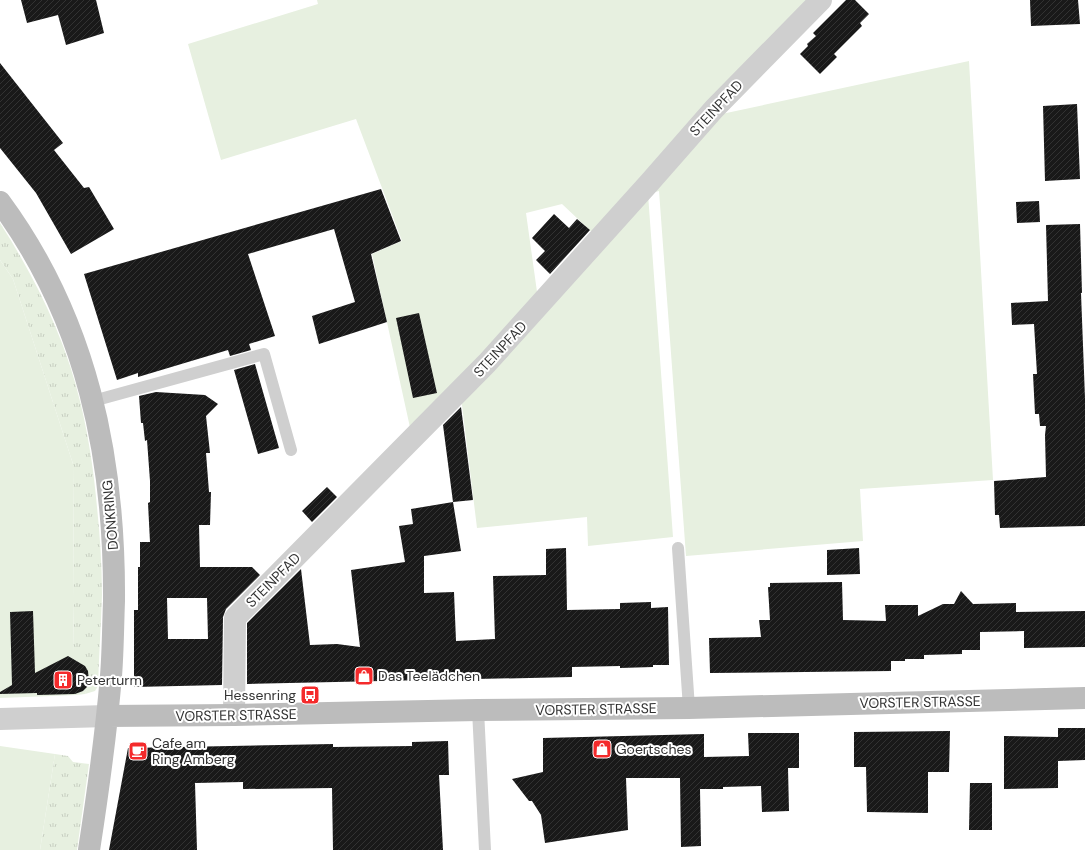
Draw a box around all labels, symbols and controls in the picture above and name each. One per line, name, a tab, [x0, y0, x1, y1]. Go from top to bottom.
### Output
street label: STEINPFAD	[685, 76, 747, 140]
street label: STEINPFAD	[469, 317, 531, 381]
street label: DONKRING	[98, 479, 122, 551]
street label: STEINPFAD	[242, 549, 304, 611]
shop icon: Das Teelädchen	[353, 665, 375, 687]
place label: Das Teelädchen	[378, 667, 480, 685]
building icon: Peterturm	[52, 669, 74, 691]
place label: Peterturm	[77, 671, 142, 689]
bus stop icon: Hessenring	[299, 684, 321, 706]
place label: Hessenring	[224, 686, 296, 704]
street label: VORSTER STRASSE	[859, 692, 981, 712]
street label: VORSTER STRASSE	[535, 699, 657, 719]
street label: VORSTER STRASSE	[175, 705, 297, 725]
place label: Cafe am Ring Amberg	[152, 734, 235, 768]
shop icon: Goertsches	[591, 738, 613, 760]
cafe icon: Cafe am Ring Amberg	[127, 740, 149, 762]
place label: Goertsches	[616, 740, 692, 758]

